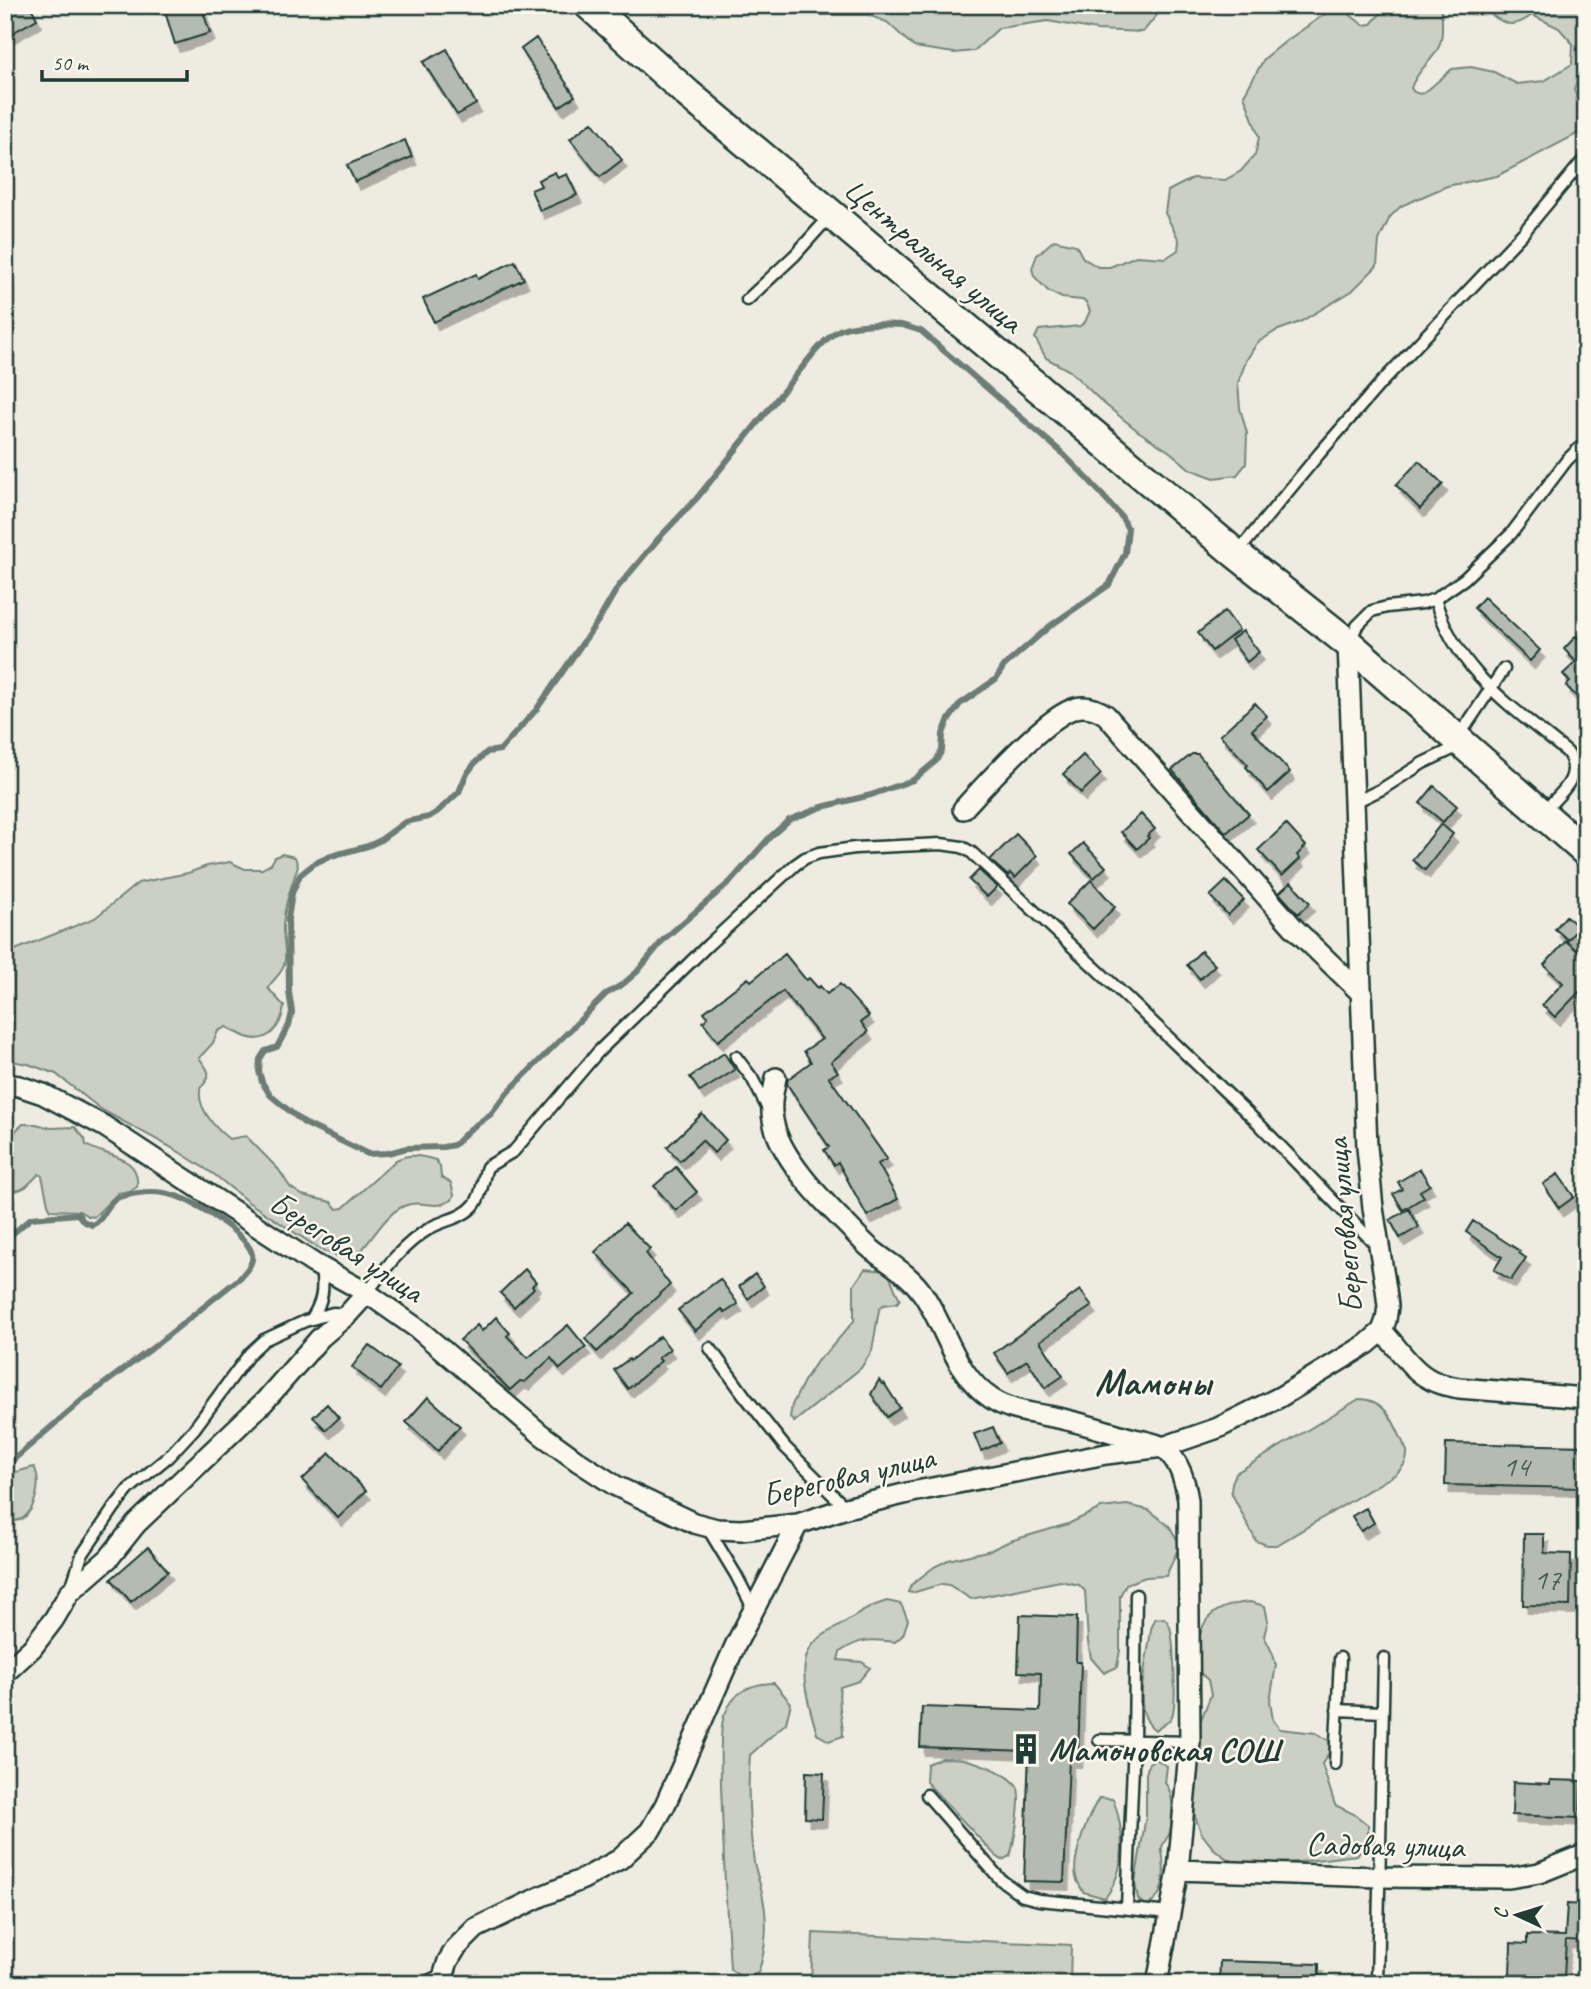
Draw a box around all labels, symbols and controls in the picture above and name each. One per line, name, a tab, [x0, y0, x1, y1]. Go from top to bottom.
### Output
scale bar	[42, 38, 187, 82]
text: 50 m	[52, 50, 90, 76]
street label: Центральная улица	[835, 168, 1034, 344]
street label: Береговая улица	[1315, 1135, 1373, 1315]
street label: Береговая улица	[261, 1181, 433, 1313]
district label: Мамоны	[1095, 1359, 1214, 1406]
street label: Береговая улица	[758, 1435, 940, 1516]
house number: 14	[1503, 1447, 1532, 1485]
house number: 17	[1534, 1560, 1562, 1598]
place label: Мамоновская СОШ	[1049, 1729, 1284, 1771]
building icon: Мамоновская СОШ	[1009, 1732, 1043, 1766]
street label: Садовая улица	[1305, 1823, 1467, 1867]
north arrow	[1482, 1881, 1552, 1951]
text: С	[1489, 1906, 1514, 1919]

